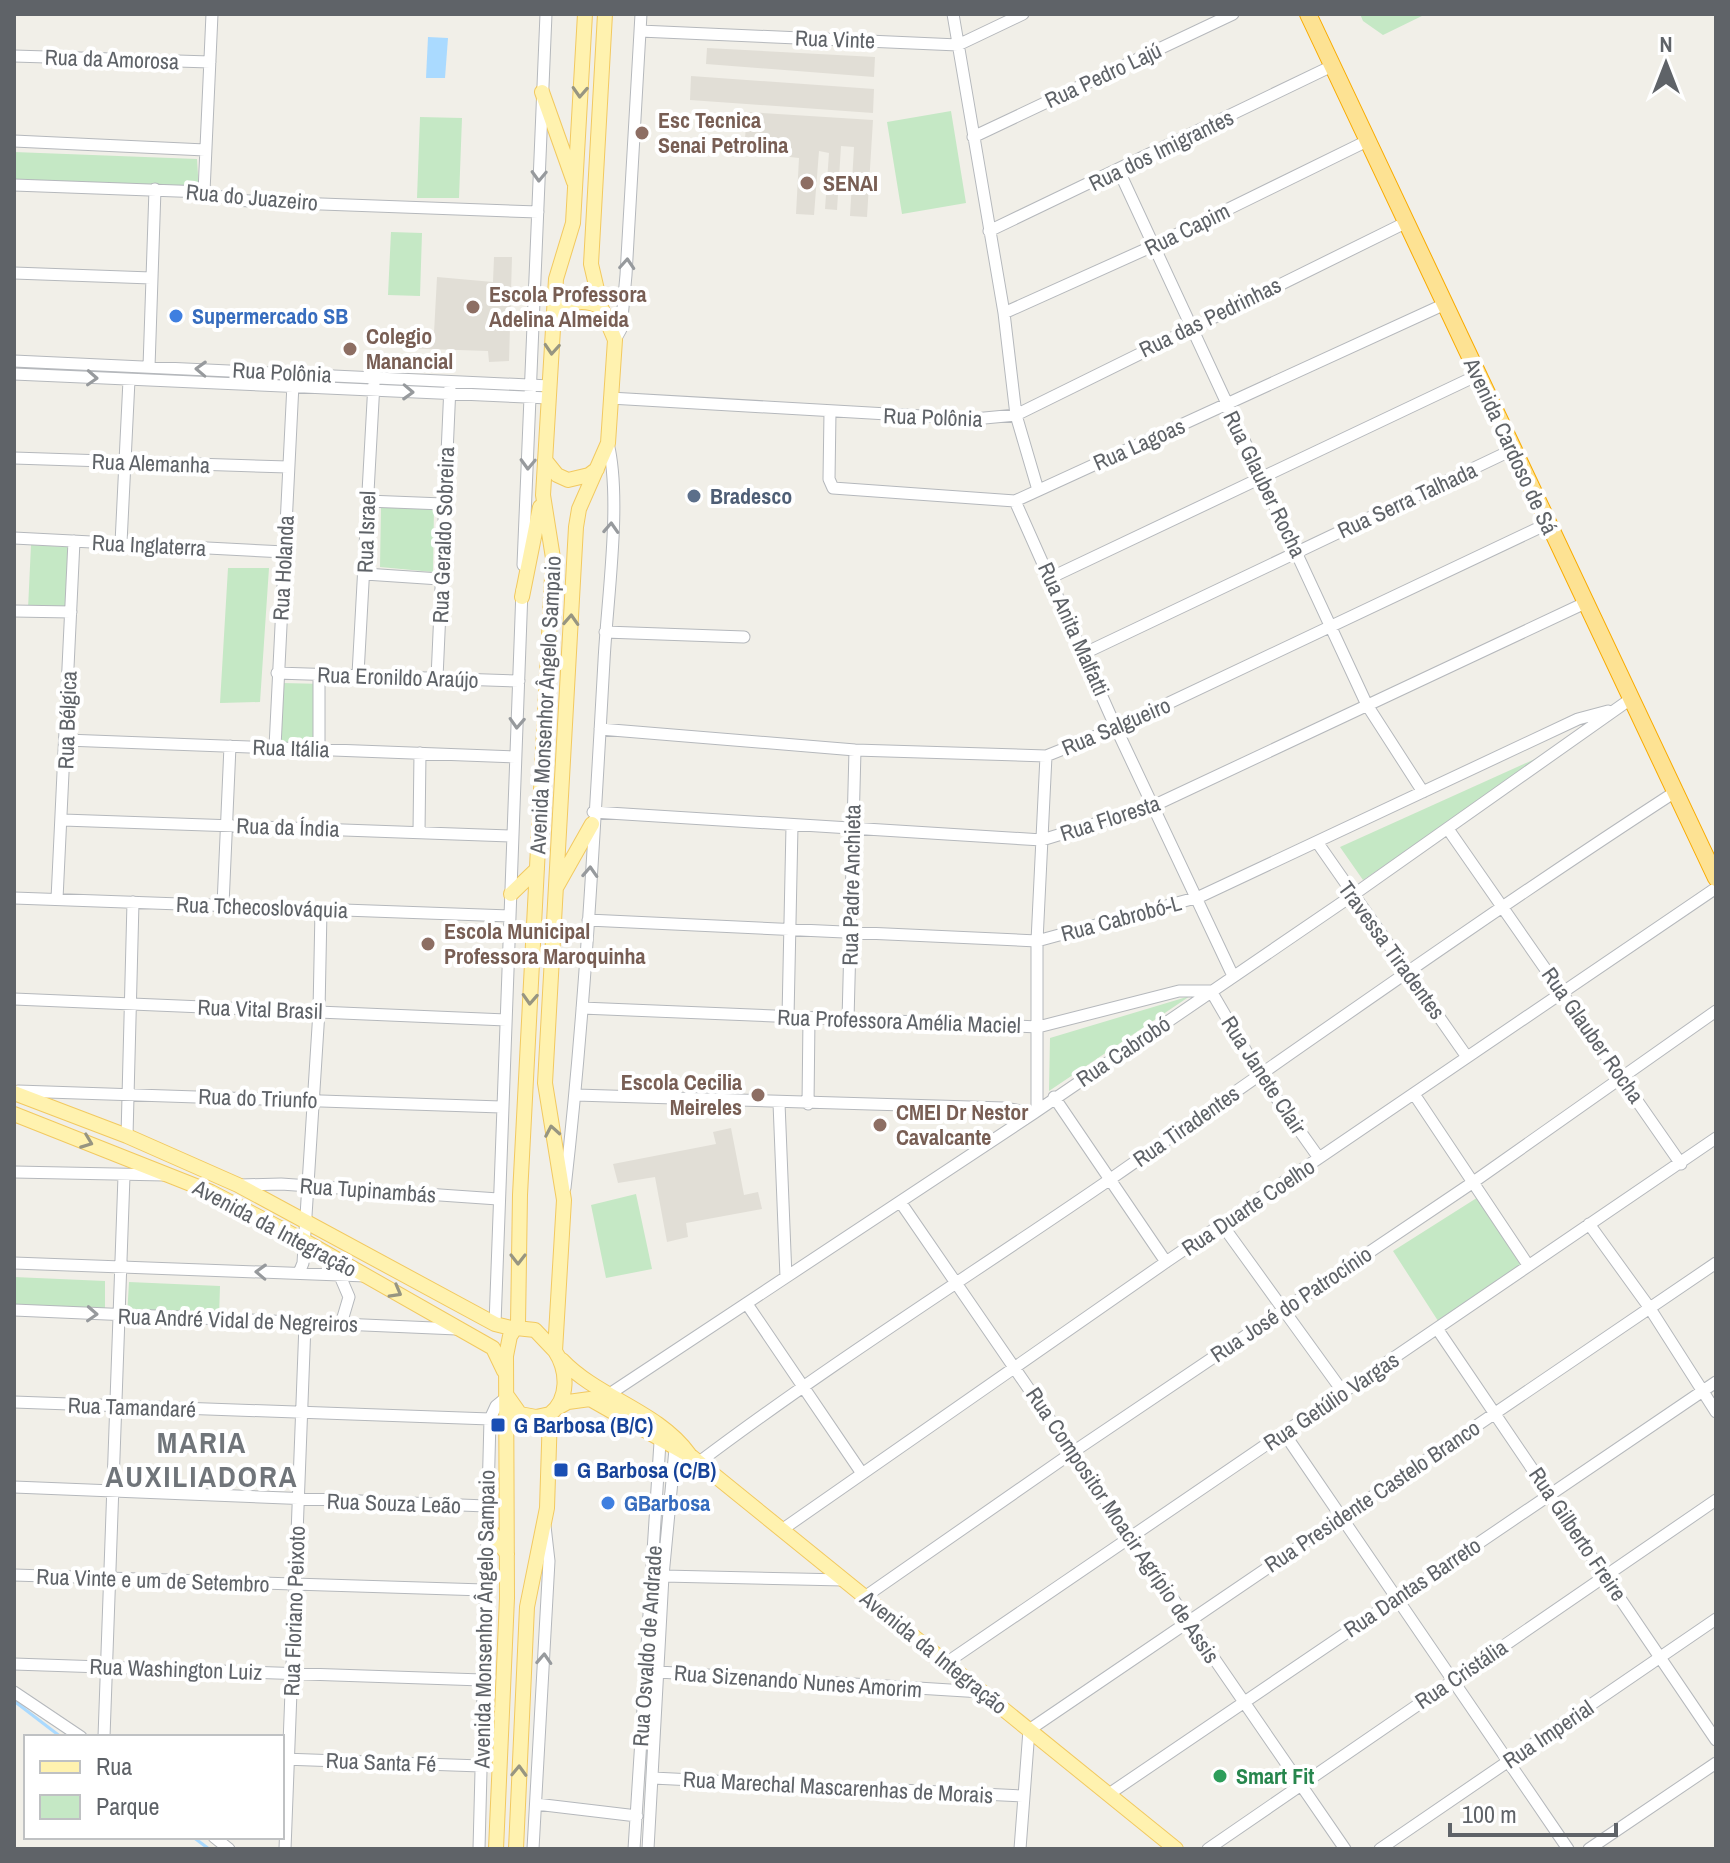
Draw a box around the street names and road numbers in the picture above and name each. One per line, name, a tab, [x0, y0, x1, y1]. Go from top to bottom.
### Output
street label: Rua Vinte	[795, 23, 875, 55]
street label: Rua Pedro Lajú	[1040, 35, 1166, 115]
street label: Rua da Amorosa	[44, 42, 180, 76]
street label: Rua dos Imigrantes	[1084, 102, 1238, 198]
street label: Rua do Juazeiro	[185, 176, 319, 218]
street label: Rua Capim	[1139, 196, 1235, 262]
street label: Rua das Pedrinhas	[1134, 270, 1286, 364]
street label: Avenida Cardoso de Sá	[1457, 352, 1565, 539]
street label: Rua Polônia	[232, 354, 332, 390]
street label: Rua Polônia	[883, 400, 983, 434]
street label: Rua Glauber Rocha	[1217, 406, 1313, 562]
street label: Rua Lagoas	[1088, 411, 1190, 477]
street label: Rua Alemanha	[91, 446, 211, 480]
street label: Rua Geraldo Sobreira	[425, 446, 461, 624]
street label: Rua Serra Talhada	[1332, 455, 1482, 545]
street label: Rua Israel	[350, 490, 382, 574]
street label: Rua Holanda	[265, 515, 301, 621]
street label: Rua Inglaterra	[91, 527, 207, 563]
street label: Avenida Monsenhor Ângelo Sampaio	[522, 555, 568, 856]
street label: Rua Anita Malfatti	[1031, 557, 1117, 701]
street label: Rua Eronildo Araújo	[317, 659, 479, 695]
street label: Rua Bélgica	[50, 670, 84, 770]
street label: Rua Salgueiro	[1057, 690, 1175, 762]
street label: Rua Itália	[252, 732, 330, 764]
street label: Rua Floresta	[1056, 788, 1164, 848]
street label: Rua Padre Anchieta	[835, 804, 867, 966]
street label: Rua da Índia	[236, 810, 340, 844]
street label: Travessa Tiradentes	[1332, 875, 1452, 1025]
street label: Rua Cabrobó-L	[1058, 888, 1184, 948]
street label: Rua Tchecoslováquia	[175, 889, 349, 925]
street label: Rua Glauber Rocha	[1535, 961, 1651, 1109]
street label: Rua Vital Brasil	[197, 992, 323, 1026]
street label: Rua Professora Amélia Maciel	[777, 1002, 1021, 1040]
street label: Rua Cabrobó	[1070, 1009, 1176, 1093]
street label: Rua Janete Clair	[1215, 1010, 1313, 1140]
street label: Rua Tiradentes	[1127, 1078, 1245, 1174]
street label: Rua do Triunfo	[198, 1081, 318, 1115]
street label: Rua Duarte Coelho	[1176, 1151, 1320, 1263]
street label: Rua Tupinambás	[299, 1170, 437, 1210]
street label: Avenida da Integração	[187, 1172, 362, 1284]
street label: Rua José do Patrocínio	[1204, 1239, 1378, 1369]
street label: Rua André Vidal de Negreiros	[117, 1301, 359, 1339]
street label: Rua Getúlio Vargas	[1257, 1345, 1405, 1457]
street label: Rua Compositor Moacir Agrípio de Assis	[1019, 1381, 1227, 1669]
street label: Rua Tamandaré	[67, 1390, 197, 1424]
street label: Rua Presidente Castelo Branco	[1258, 1413, 1486, 1579]
street label: Rua Gilberto Freire	[1522, 1461, 1634, 1607]
street label: Avenida Monsenhor Ângelo Sampaio	[466, 1469, 502, 1770]
street label: Rua Souza Leão	[326, 1486, 462, 1520]
street label: Rua Floriano Peixoto	[276, 1525, 312, 1697]
street label: Rua Dantas Barreto	[1338, 1530, 1486, 1644]
street label: Rua Osvaldo de Andrade	[625, 1544, 669, 1748]
street label: Rua Vinte e um de Setembro	[36, 1561, 270, 1599]
street label: Avenida da Integração	[853, 1583, 1014, 1721]
street label: Rua Cristália	[1409, 1632, 1513, 1716]
street label: Rua Washington Luiz	[89, 1651, 263, 1687]
street label: Rua Sizenando Nunes Amorim	[673, 1657, 923, 1705]
street label: Rua Imperial	[1497, 1693, 1599, 1775]
street label: Rua Santa Fé	[325, 1745, 437, 1779]
street label: Rua Marechal Mascarenhas de Morais	[682, 1764, 994, 1810]

